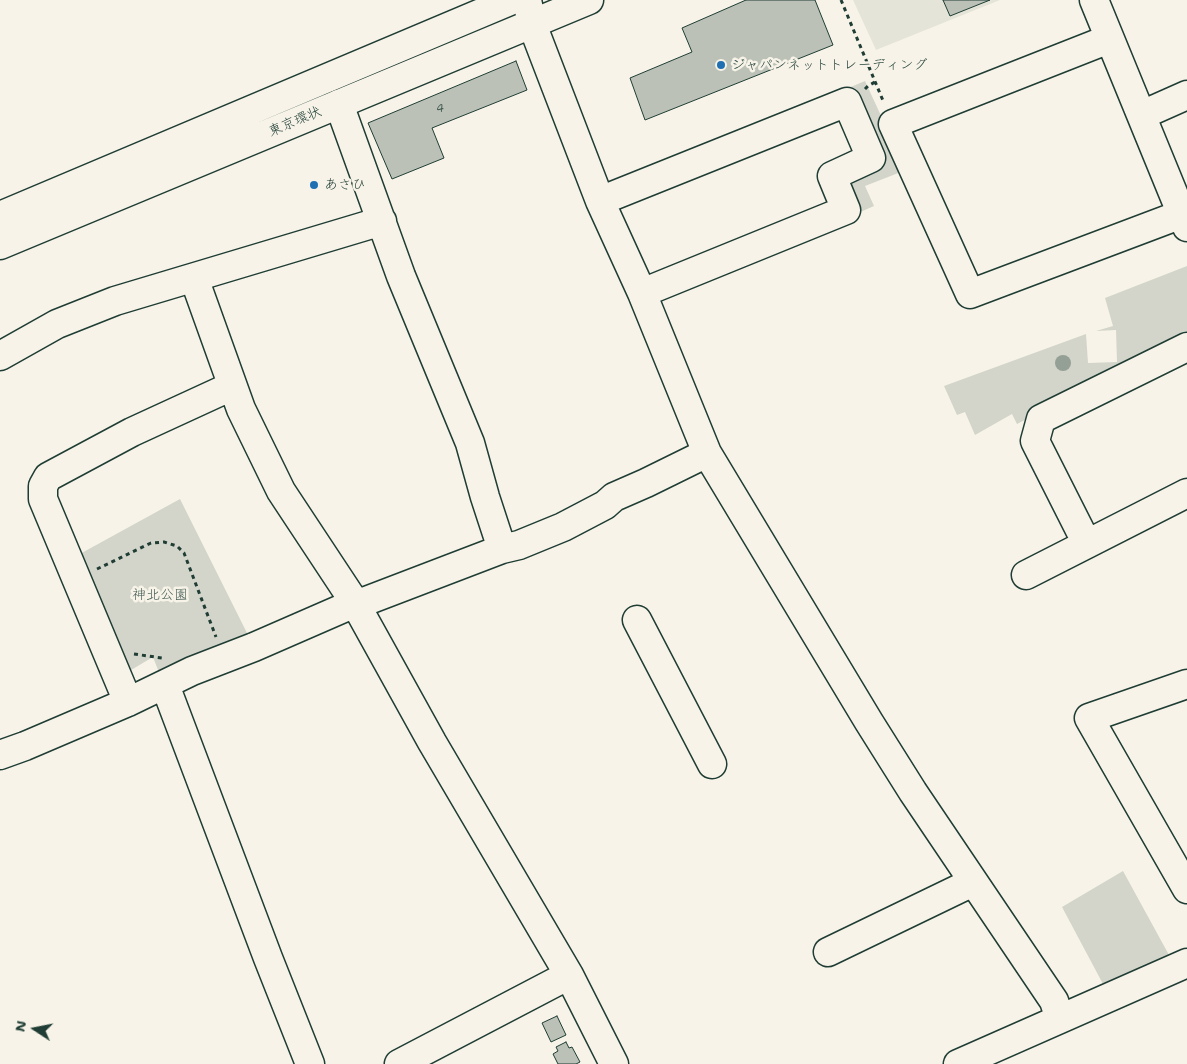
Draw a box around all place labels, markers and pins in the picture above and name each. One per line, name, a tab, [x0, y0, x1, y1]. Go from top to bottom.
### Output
place label: ジャパンネットトレーディング	[731, 57, 928, 73]
marker: ジャパンネットトレーディング	[715, 59, 727, 71]
place label: あさひ	[324, 177, 366, 193]
marker: あさひ	[308, 179, 320, 191]

